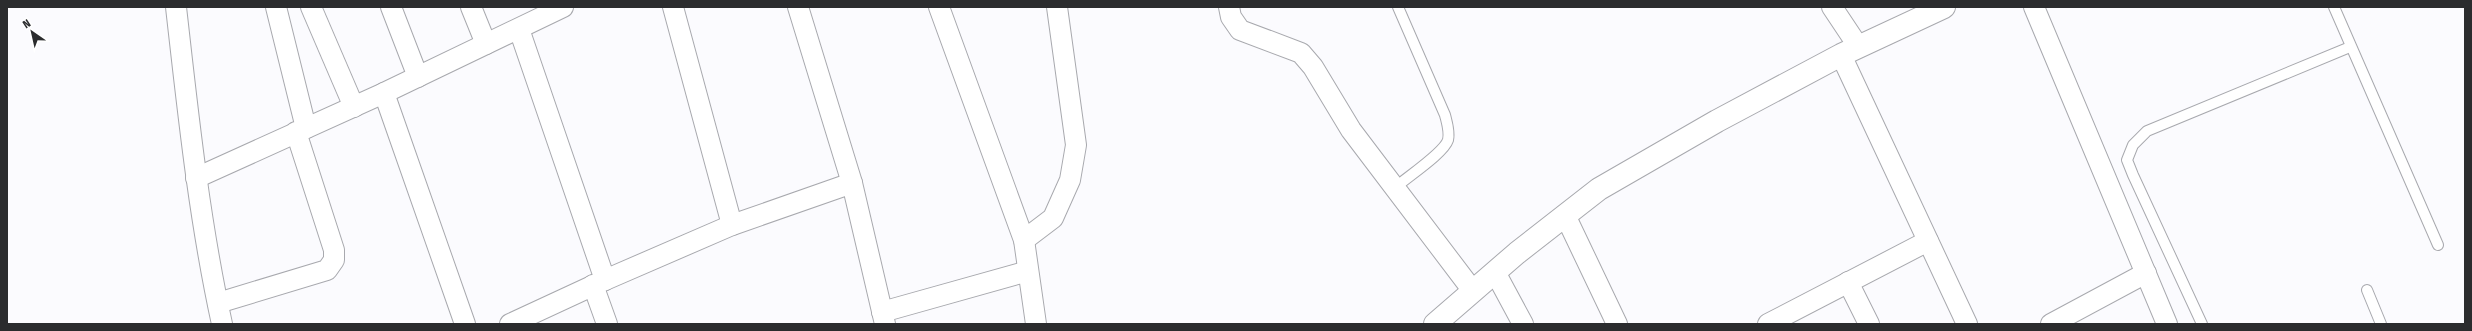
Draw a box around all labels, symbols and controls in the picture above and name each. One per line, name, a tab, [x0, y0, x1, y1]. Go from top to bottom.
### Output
north arrow	[12, 12, 52, 52]
text: N	[20, 17, 33, 31]

